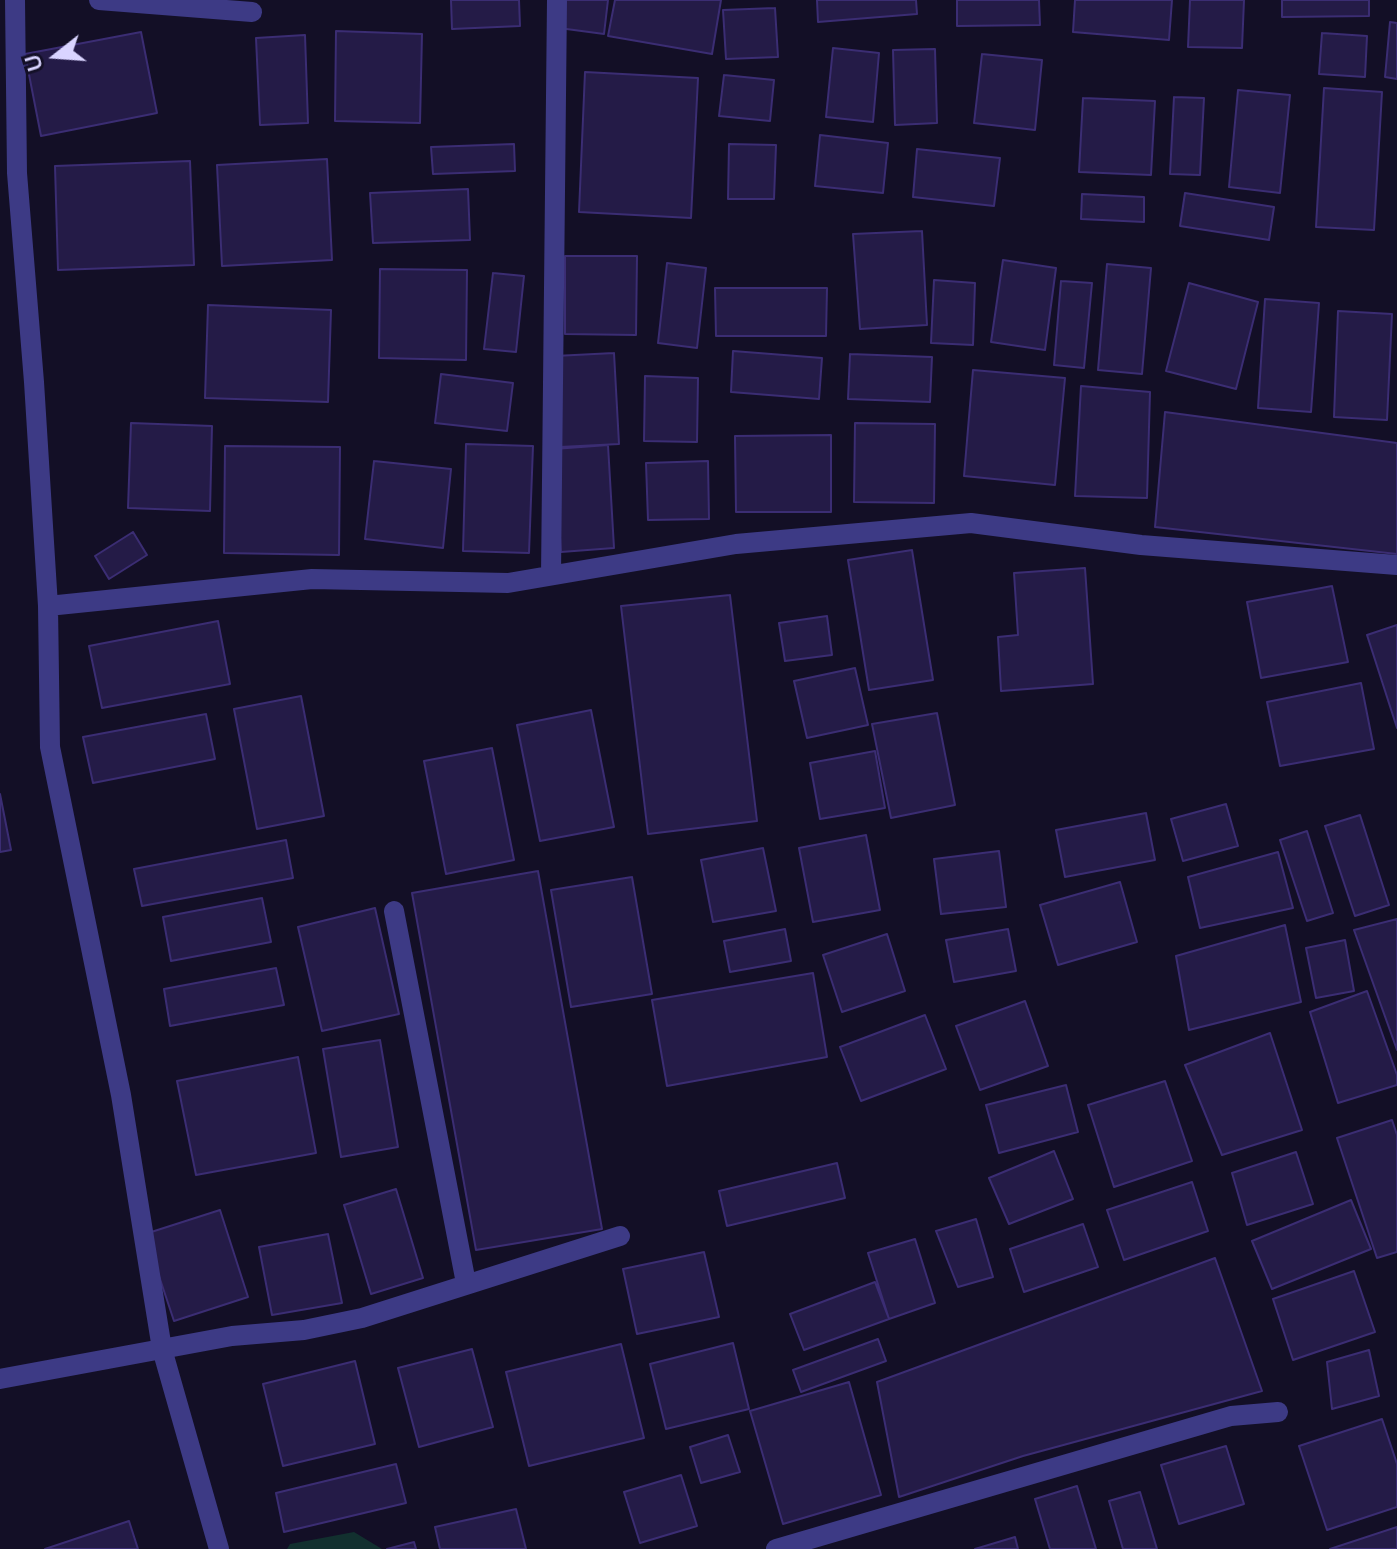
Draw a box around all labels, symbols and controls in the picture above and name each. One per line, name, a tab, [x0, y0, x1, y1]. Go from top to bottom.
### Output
north arrow	[16, 16, 96, 96]
text: U	[17, 51, 49, 75]

